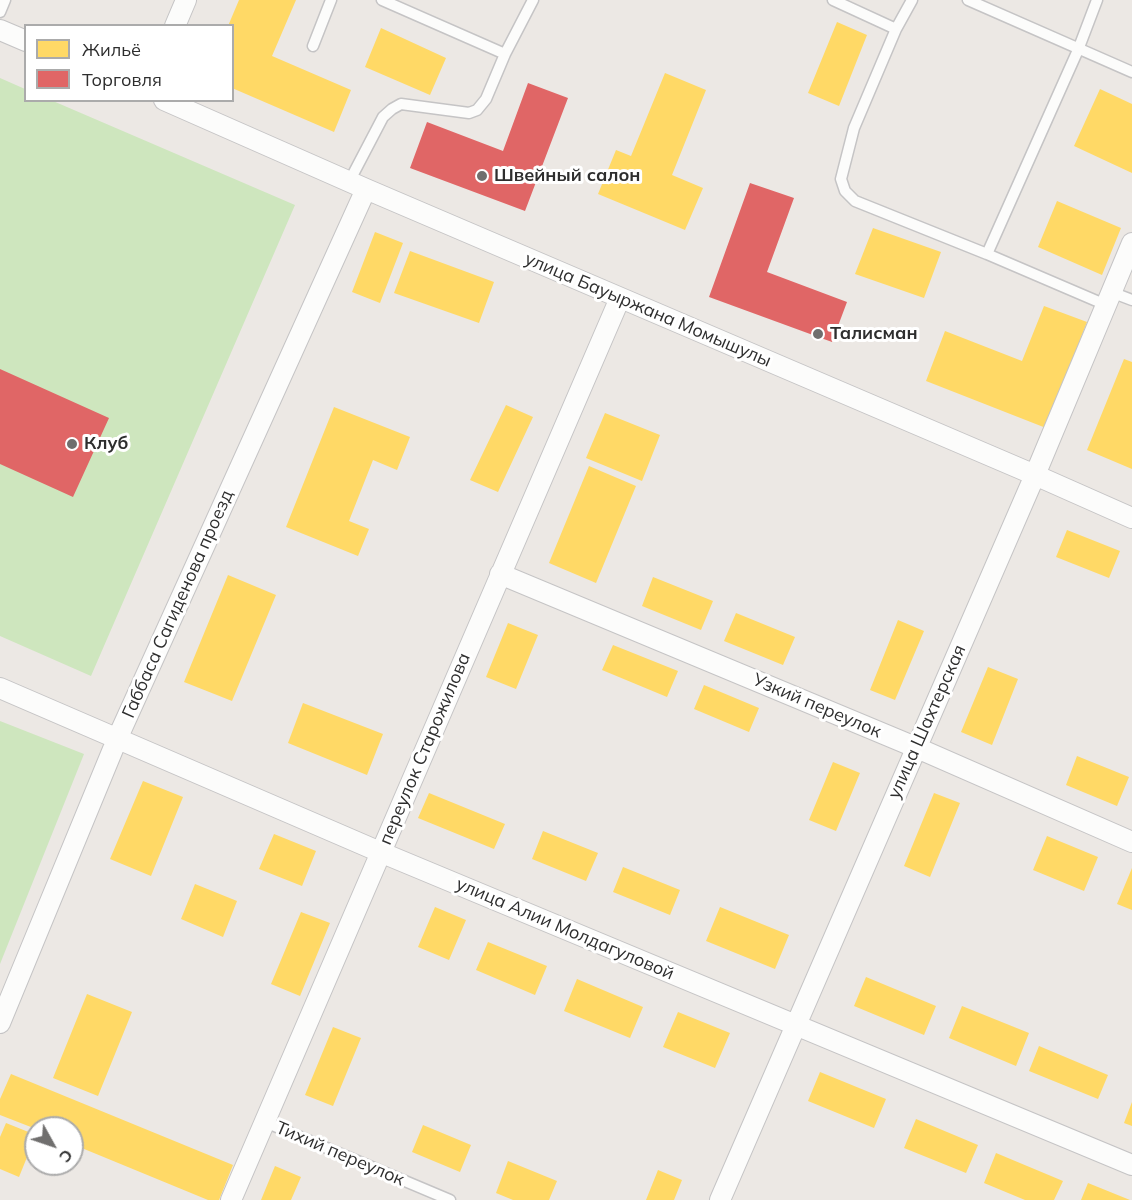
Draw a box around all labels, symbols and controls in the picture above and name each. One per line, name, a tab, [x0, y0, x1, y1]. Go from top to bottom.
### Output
legend	[24, 24, 234, 102]
text: Жильё	[82, 38, 141, 61]
text: Торговля	[82, 68, 162, 91]
place label: Швейный салон	[494, 165, 640, 187]
marker: Швейный салон	[475, 169, 489, 183]
street label: улица Бауыржана Момышулы	[522, 248, 774, 372]
place label: Талисман	[830, 323, 918, 345]
marker: Талисман	[811, 327, 825, 341]
place label: Клуб	[84, 433, 128, 455]
marker: Клуб	[65, 437, 79, 451]
street label: Габбаса Сагиденова проезд	[118, 487, 238, 721]
street label: улица Шахтерская	[883, 642, 971, 802]
street label: переулок Старожилова	[375, 650, 475, 848]
street label: Узкий переулок	[749, 669, 885, 743]
street label: улица Алии Молдагуловой	[453, 873, 677, 985]
north arrow	[24, 1116, 84, 1176]
street label: Тихий переулок	[272, 1117, 408, 1191]
text: С	[55, 1146, 77, 1167]

